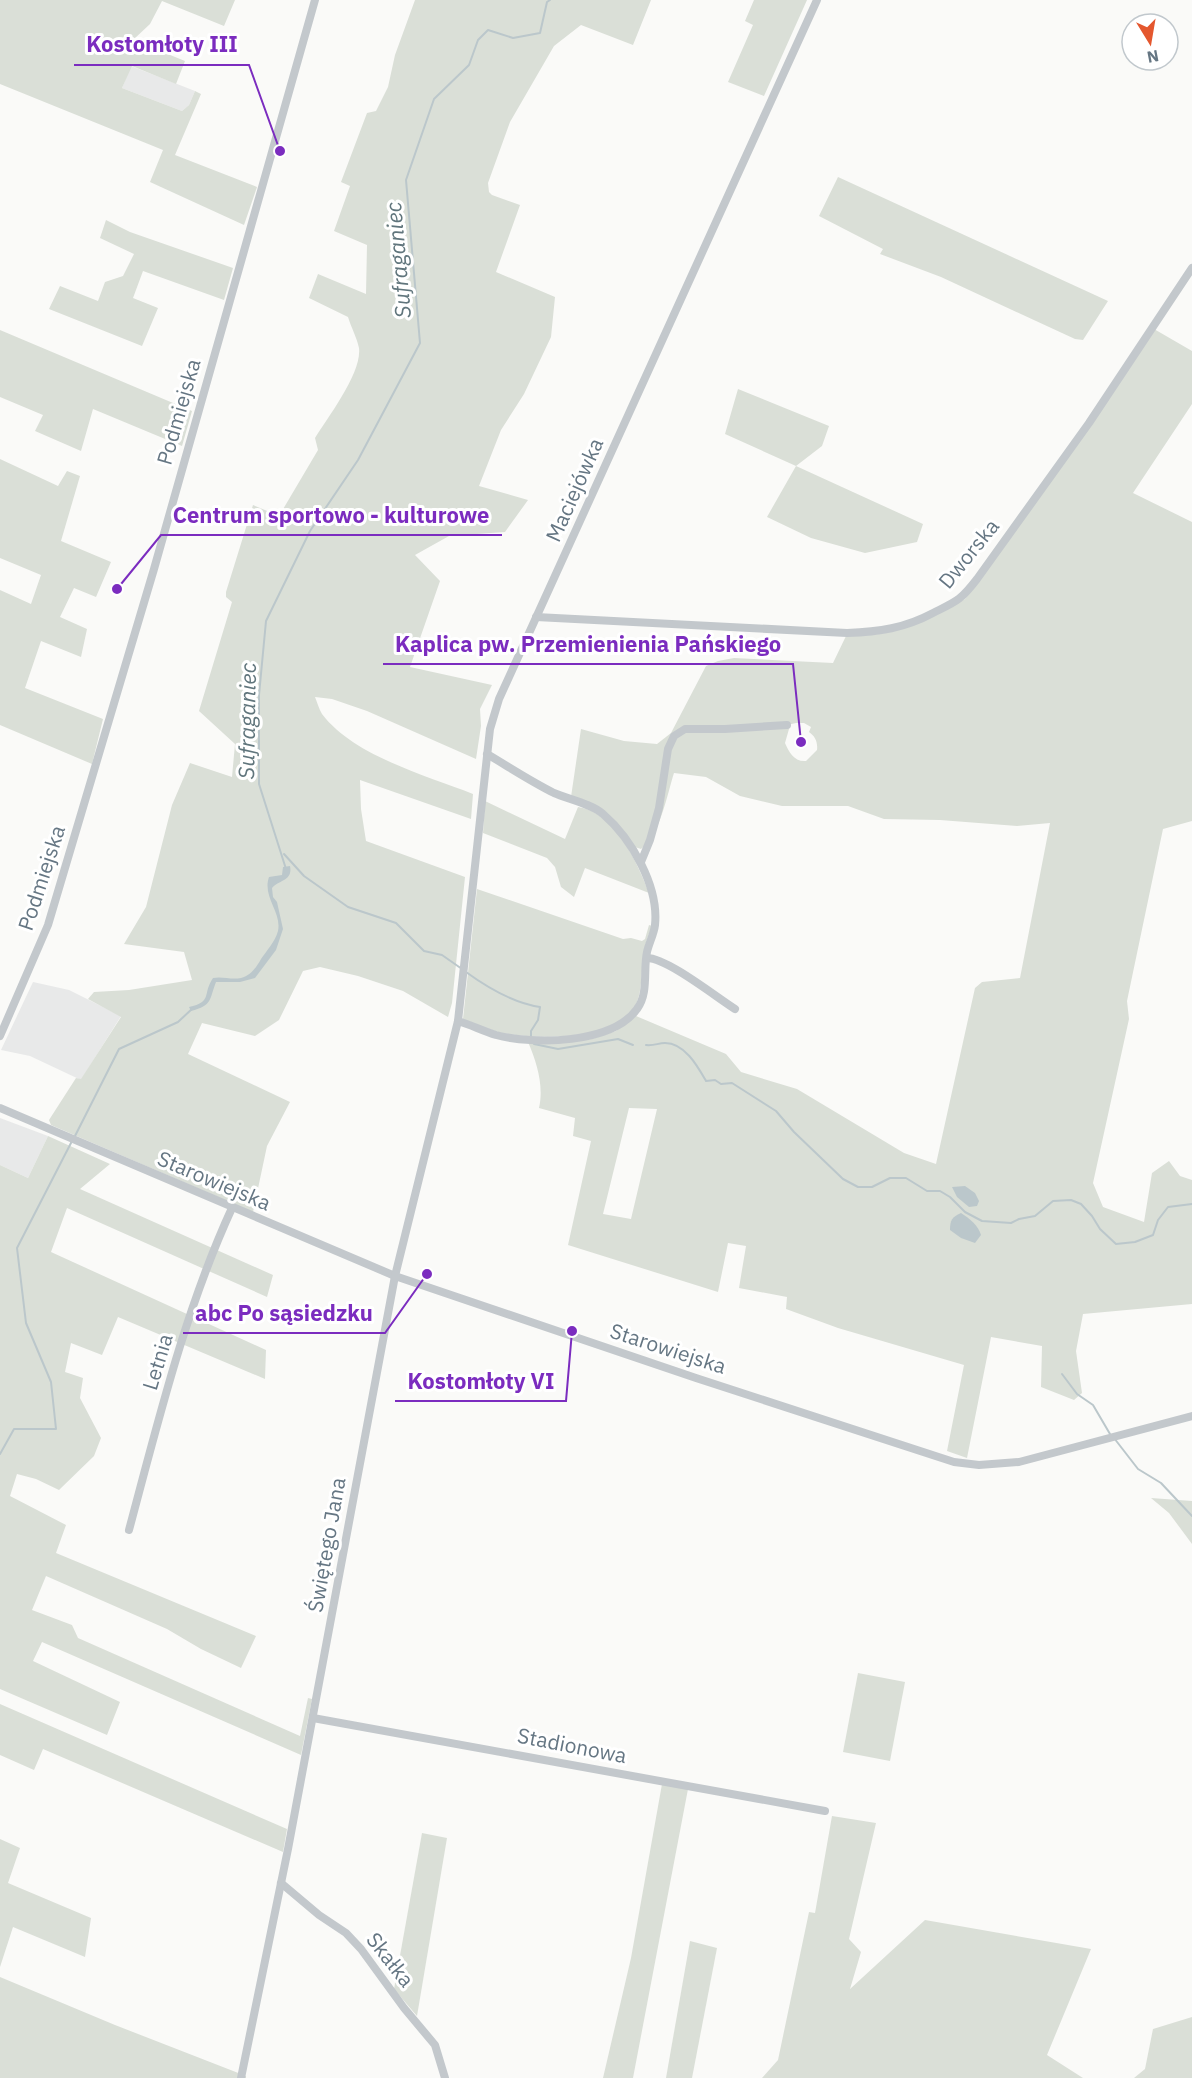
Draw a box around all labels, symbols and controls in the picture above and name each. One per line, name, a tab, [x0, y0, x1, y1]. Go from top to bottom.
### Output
north arrow	[1120, 12, 1180, 72]
callout: Kostomłoty III	[74, 25, 249, 65]
text: Kostomłoty III	[86, 29, 238, 58]
text: N	[1145, 46, 1160, 68]
water label: Sufraganiec	[378, 200, 417, 319]
street label: Podmiejska	[150, 355, 207, 468]
street label: Maciejówka	[539, 433, 609, 546]
callout: Centrum sportowo - kulturowe	[161, 495, 502, 535]
text: Centrum sportowo - kulturowe	[173, 500, 489, 529]
street label: Dworska	[932, 513, 1005, 594]
callout: Kaplica pw. Przemienienia Pańskiego	[383, 624, 793, 664]
text: Kaplica pw. Przemienienia Pańskiego	[395, 629, 781, 658]
water label: Sufraganiec	[231, 662, 262, 780]
street label: Podmiejska	[11, 822, 71, 934]
street label: Starowiejska	[153, 1144, 275, 1217]
callout: abc Po sąsiedzku	[183, 1293, 385, 1333]
text: abc Po sąsiedzku	[195, 1298, 373, 1327]
street label: Starowiejska	[607, 1316, 730, 1380]
street label: Letnia	[135, 1330, 179, 1393]
callout: Kostomłoty VI	[395, 1361, 566, 1401]
text: Kostomłoty VI	[408, 1366, 554, 1395]
street label: Świętego Jana	[300, 1475, 352, 1615]
street label: Stadionowa	[515, 1721, 629, 1769]
street label: Skałka	[361, 1926, 421, 1993]

